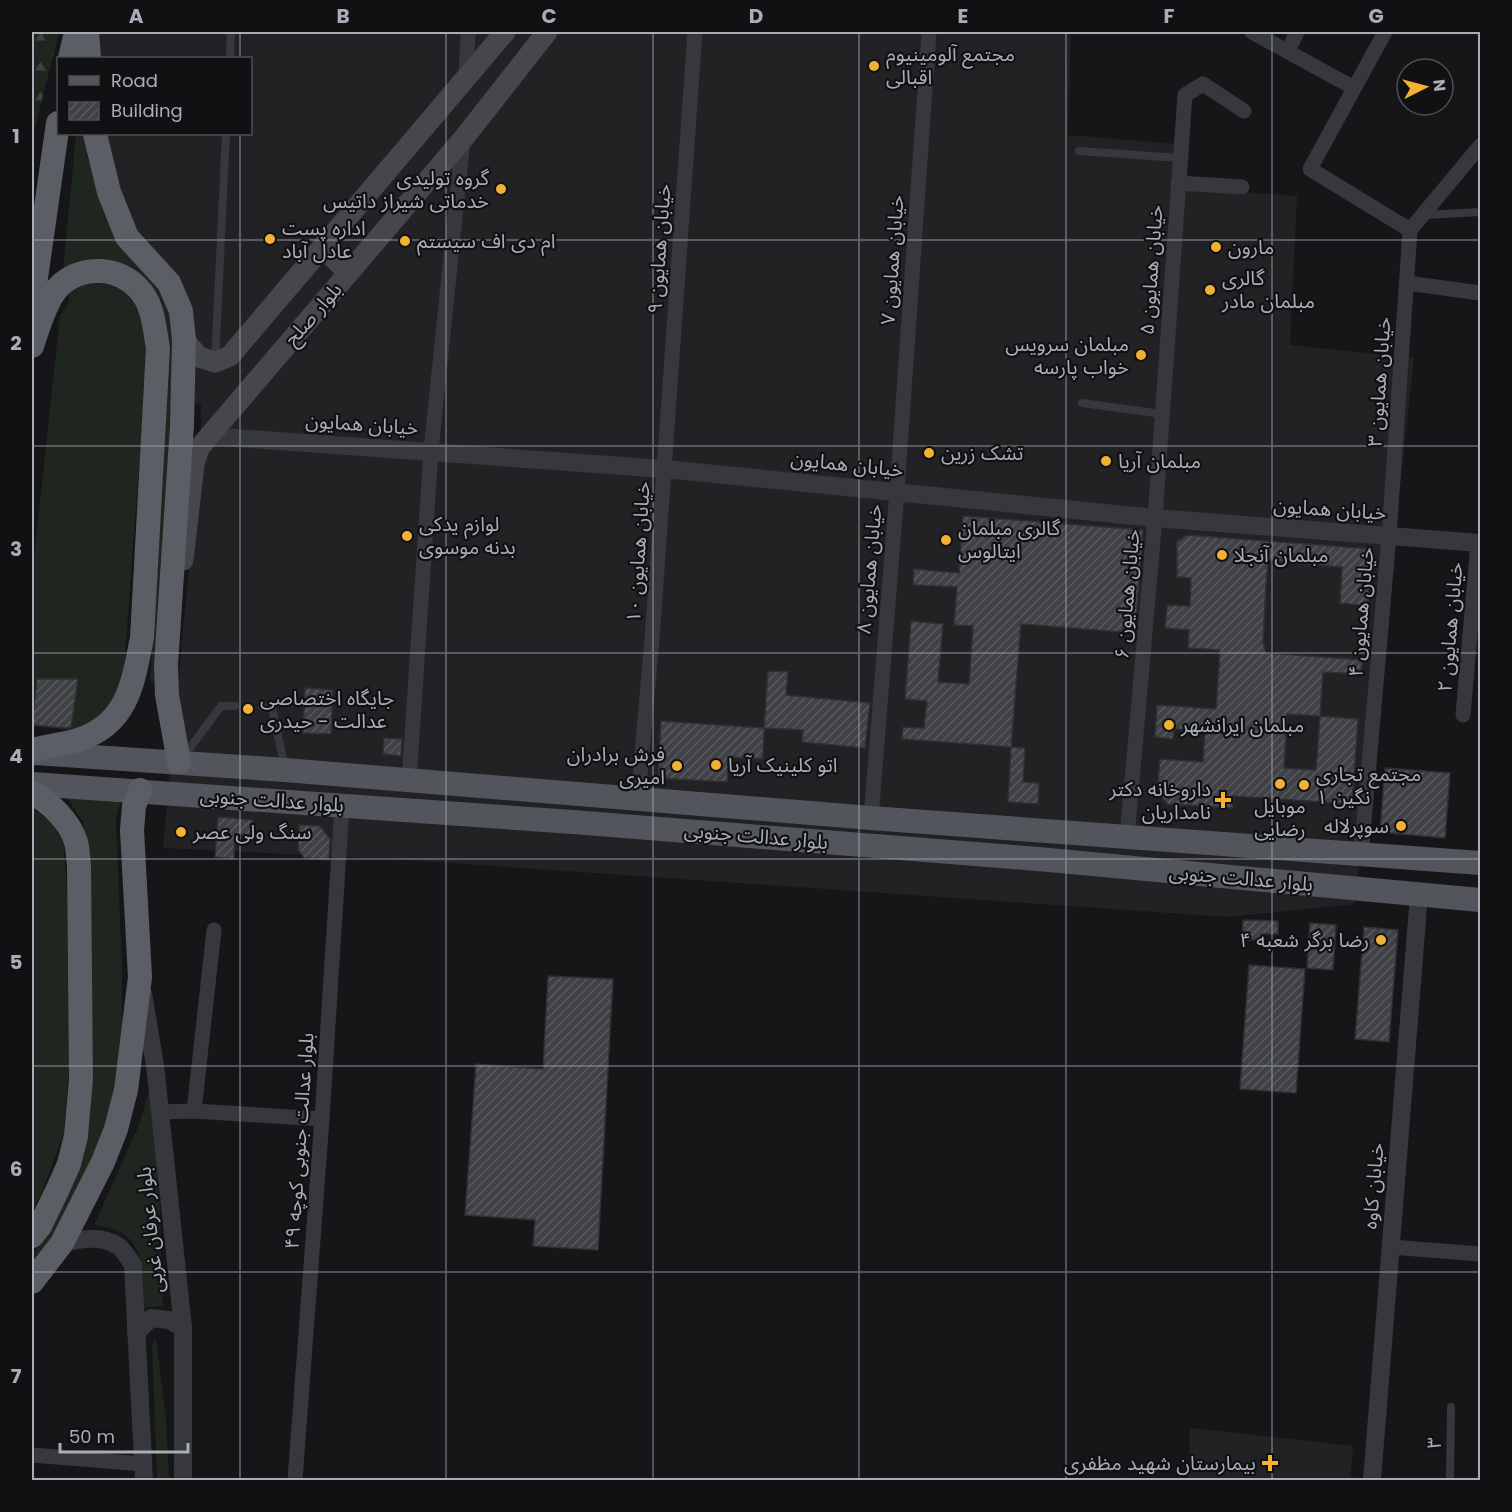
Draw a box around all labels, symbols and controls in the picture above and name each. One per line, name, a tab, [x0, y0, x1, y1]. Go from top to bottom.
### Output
text: A	[129, 2, 144, 30]
text: B	[336, 2, 350, 30]
text: C	[541, 2, 557, 30]
text: D	[749, 2, 763, 30]
text: E	[958, 2, 968, 30]
text: F	[1164, 2, 1175, 30]
text: G	[1368, 2, 1384, 30]
place label: مجتمع آلومینیوم اقبالی	[886, 40, 1015, 91]
legend	[57, 57, 252, 135]
north arrow	[1395, 57, 1455, 117]
marker: مجتمع آلومینیوم اقبالی	[867, 59, 881, 73]
text: Road	[111, 68, 158, 93]
text: N	[1427, 78, 1451, 93]
text: Building	[111, 98, 183, 123]
text: 1	[12, 122, 20, 150]
place label: گروه تولیدی خدماتی شیراز داتیس	[323, 164, 490, 215]
marker: گروه تولیدی خدماتی شیراز داتیس	[494, 182, 508, 196]
street label: خیابان همایون ۹	[640, 183, 678, 315]
street label: خیابان همایون ۷	[873, 194, 911, 326]
street label: خیابان همایون ۵	[1132, 204, 1170, 336]
place label: اداره پست عادل آباد	[282, 214, 366, 265]
place label: ام دی اف سیستم	[417, 227, 555, 256]
marker: اداره پست عادل آباد	[263, 232, 277, 246]
place label: مارون	[1228, 233, 1274, 261]
marker: ام دی اف سیستم	[398, 234, 412, 248]
marker: مارون	[1209, 240, 1223, 254]
place label: گالری مبلمان مادر	[1221, 264, 1315, 315]
street label: بلوار صلح	[278, 276, 349, 352]
marker: گالری مبلمان مادر	[1203, 283, 1217, 297]
street label: خیابان همایون ۳	[1360, 316, 1398, 448]
text: 2	[10, 329, 22, 357]
place label: مبلمان سرویس خواب پارسه	[1005, 330, 1129, 381]
marker: مبلمان سرویس خواب پارسه	[1134, 348, 1148, 362]
street label: خیابان همایون	[305, 406, 419, 442]
place label: تشک زرین	[941, 439, 1024, 467]
street label: خیابان همایون	[789, 444, 905, 484]
marker: تشک زرین	[922, 446, 936, 460]
place label: مبلمان آریا	[1118, 447, 1201, 475]
marker: مبلمان آریا	[1099, 454, 1113, 468]
street label: خیابان همایون ۱۰	[619, 480, 657, 624]
street label: خیابان همایون	[1273, 491, 1387, 527]
street label: خیابان همایون ۸	[849, 503, 889, 635]
place label: لوازم یدکی بدنه موسوی	[419, 510, 516, 561]
place label: گالری مبلمان ایتالوس	[958, 514, 1061, 565]
street label: خیابان همایون ۶	[1107, 528, 1147, 660]
marker: لوازم یدکی بدنه موسوی	[400, 529, 414, 543]
marker: گالری مبلمان ایتالوس	[939, 533, 953, 547]
text: 3	[10, 535, 22, 563]
place label: مبلمان آنجلا	[1234, 541, 1329, 569]
street label: خیابان همایون ۴	[1341, 546, 1381, 678]
marker: مبلمان آنجلا	[1215, 548, 1229, 562]
street label: خیابان همایون ۲	[1430, 561, 1470, 693]
place label: جایگاه اختصاصی عدالت - حیدری	[260, 684, 395, 735]
marker: جایگاه اختصاصی عدالت - حیدری	[241, 702, 255, 716]
place label: مبلمان ایرانشهر	[1180, 711, 1304, 739]
marker: مبلمان ایرانشهر	[1162, 718, 1176, 732]
place label: فرش برادران امیری	[567, 740, 665, 791]
text: 4	[9, 742, 23, 770]
place label: اتو کلینیک آریا	[728, 751, 838, 779]
marker: اتو کلینیک آریا	[709, 758, 723, 772]
marker: فرش برادران امیری	[670, 759, 684, 773]
place label: مجتمع تجاری نگین ۱	[1316, 760, 1421, 811]
place label: داروخانه دکتر نامداریان	[1108, 775, 1211, 826]
marker: موبایل رضایی	[1273, 777, 1287, 791]
marker: مجتمع تجاری نگین ۱	[1297, 778, 1311, 792]
street label: بلوار عدالت جنوبی	[199, 781, 345, 819]
place label: موبایل رضایی	[1254, 792, 1306, 843]
marker: داروخانه دکتر نامداریان	[1216, 793, 1230, 807]
place label: سوپرلاله	[1324, 812, 1389, 840]
street label: بلوار عدالت جنوبی	[683, 816, 829, 856]
place label: سنگ ولی عصر	[192, 818, 312, 846]
marker: سوپرلاله	[1394, 819, 1408, 833]
marker: سنگ ولی عصر	[174, 825, 188, 839]
street label: بلوار عدالت جنوبی	[1168, 858, 1314, 898]
place label: رضا برگر شعبه ۴	[1240, 926, 1369, 954]
marker: رضا برگر شعبه ۴	[1374, 933, 1388, 947]
text: 5	[10, 948, 23, 976]
street label: بلوار عدالت جنوبی کوچه ۴۹	[277, 1032, 321, 1250]
street label: خیابان کاوه	[1355, 1142, 1391, 1230]
text: 6	[10, 1155, 22, 1183]
street label: بلوار عرفان غربی	[129, 1165, 171, 1295]
text: 7	[11, 1362, 22, 1390]
scale bar	[60, 1416, 188, 1454]
text: 50 m	[69, 1424, 115, 1449]
street label: ۳	[1420, 1437, 1448, 1449]
place label: بیمارستان شهید مظفری	[1064, 1449, 1256, 1477]
marker: بیمارستان شهید مظفری	[1261, 1454, 1279, 1472]

